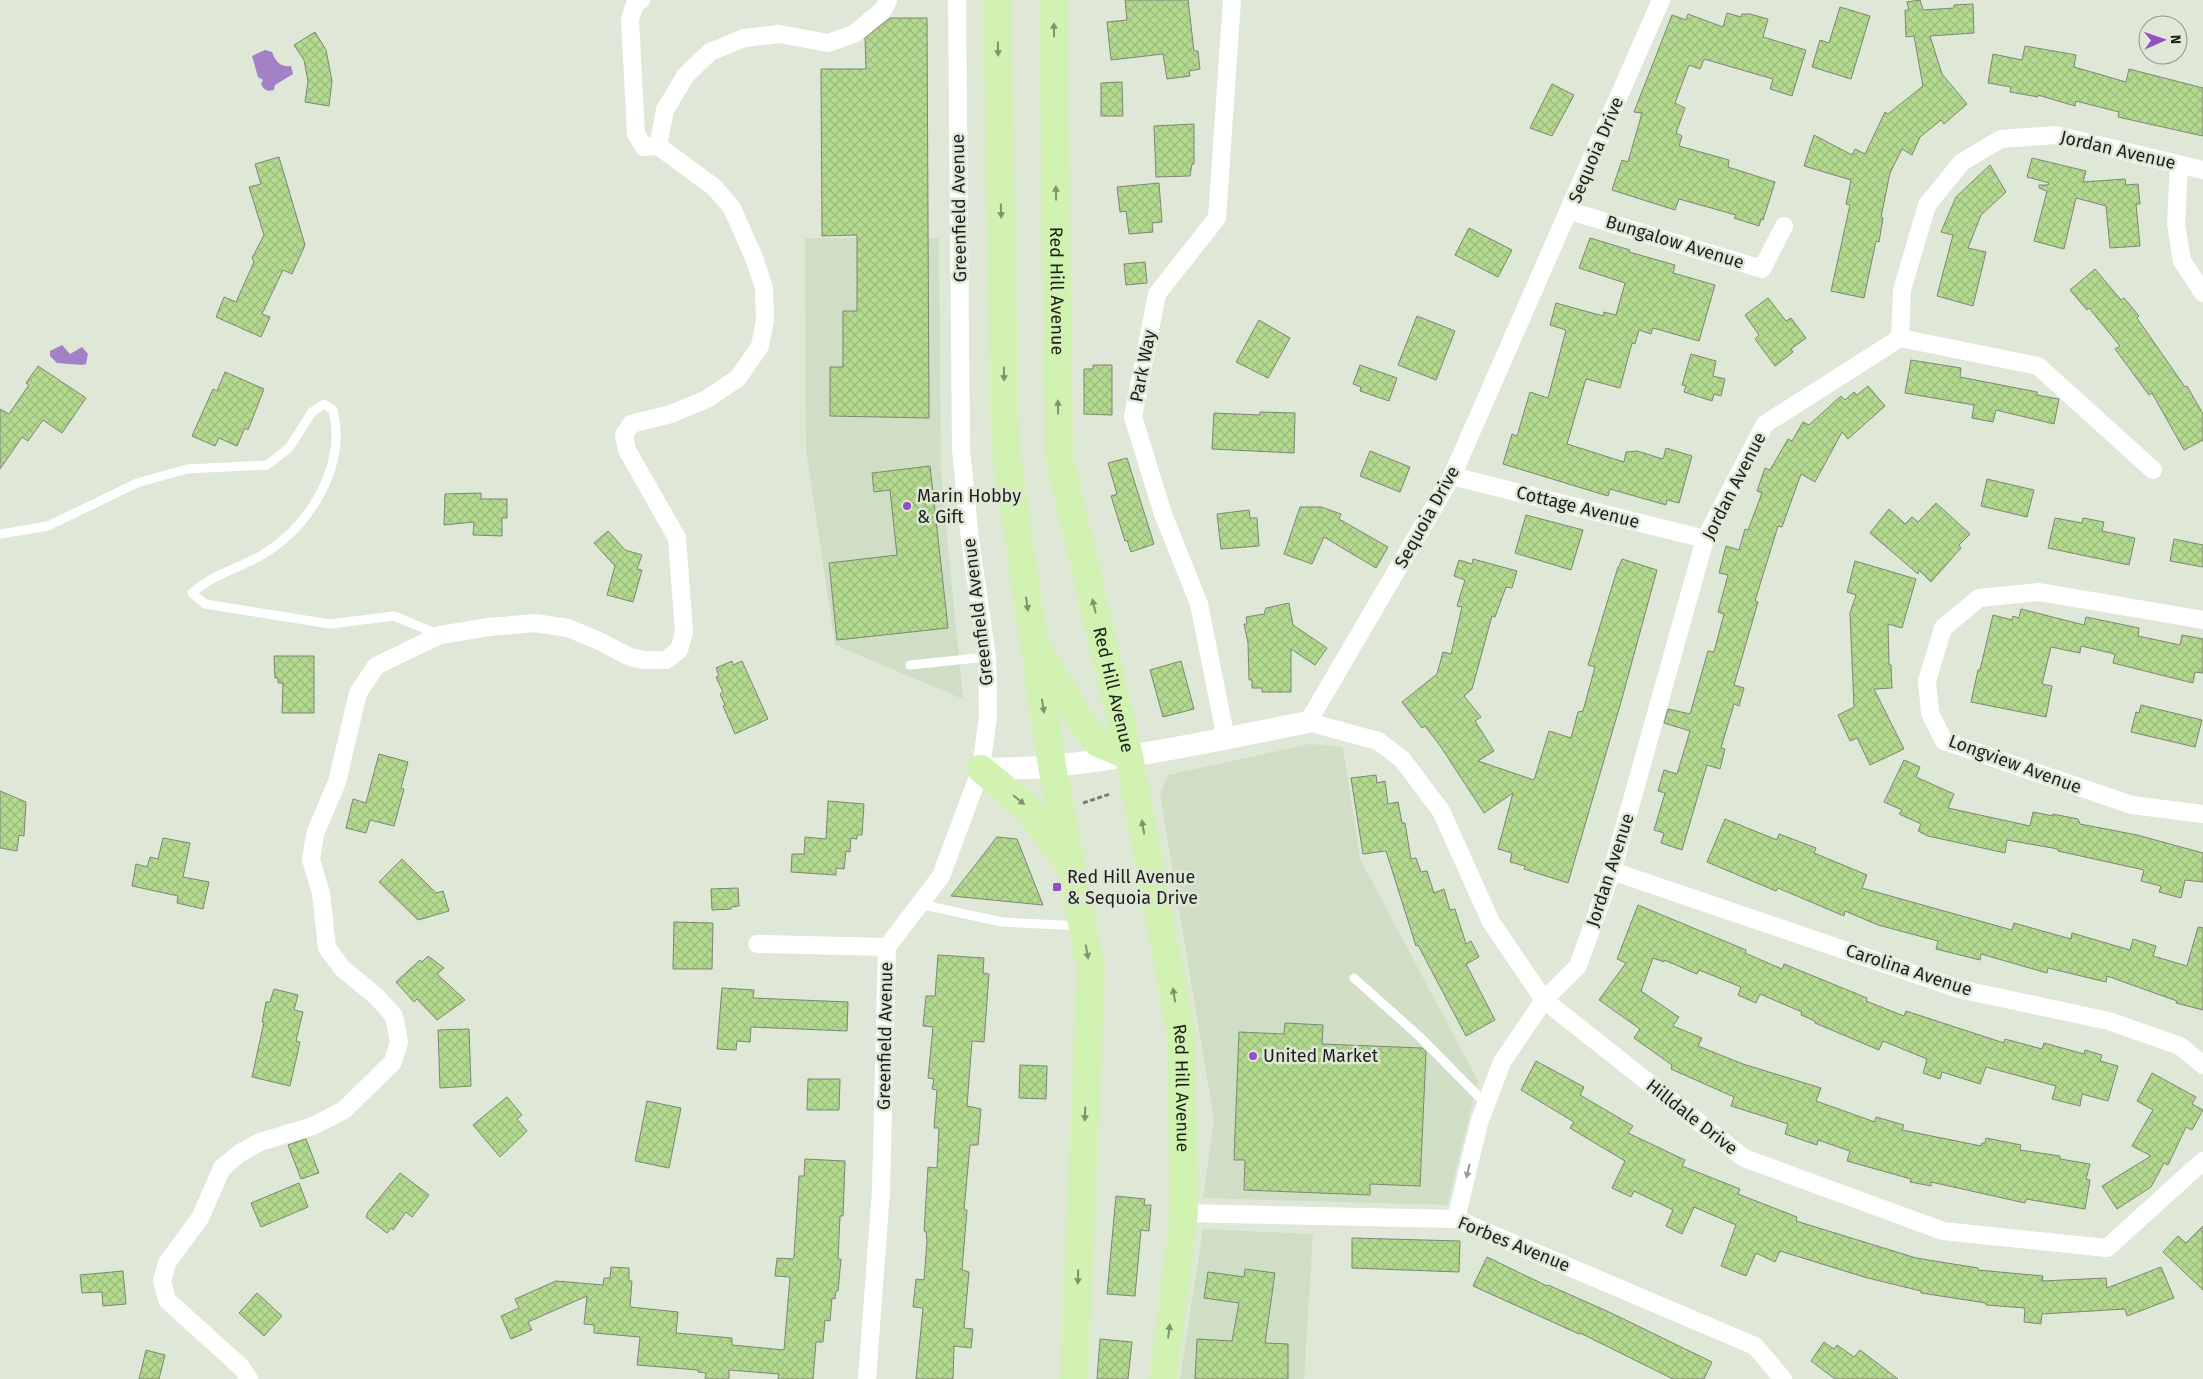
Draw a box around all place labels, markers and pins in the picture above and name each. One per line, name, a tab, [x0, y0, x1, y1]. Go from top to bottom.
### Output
place label: Marin Hobby & Gift	[917, 485, 1021, 528]
marker: Marin Hobby & Gift	[901, 500, 913, 512]
place label: Red Hill Avenue & Sequoia Drive	[1067, 866, 1198, 909]
marker: Red Hill Avenue & Sequoia Drive	[1051, 881, 1063, 893]
place label: United Market	[1263, 1045, 1379, 1067]
marker: United Market	[1247, 1050, 1259, 1062]

